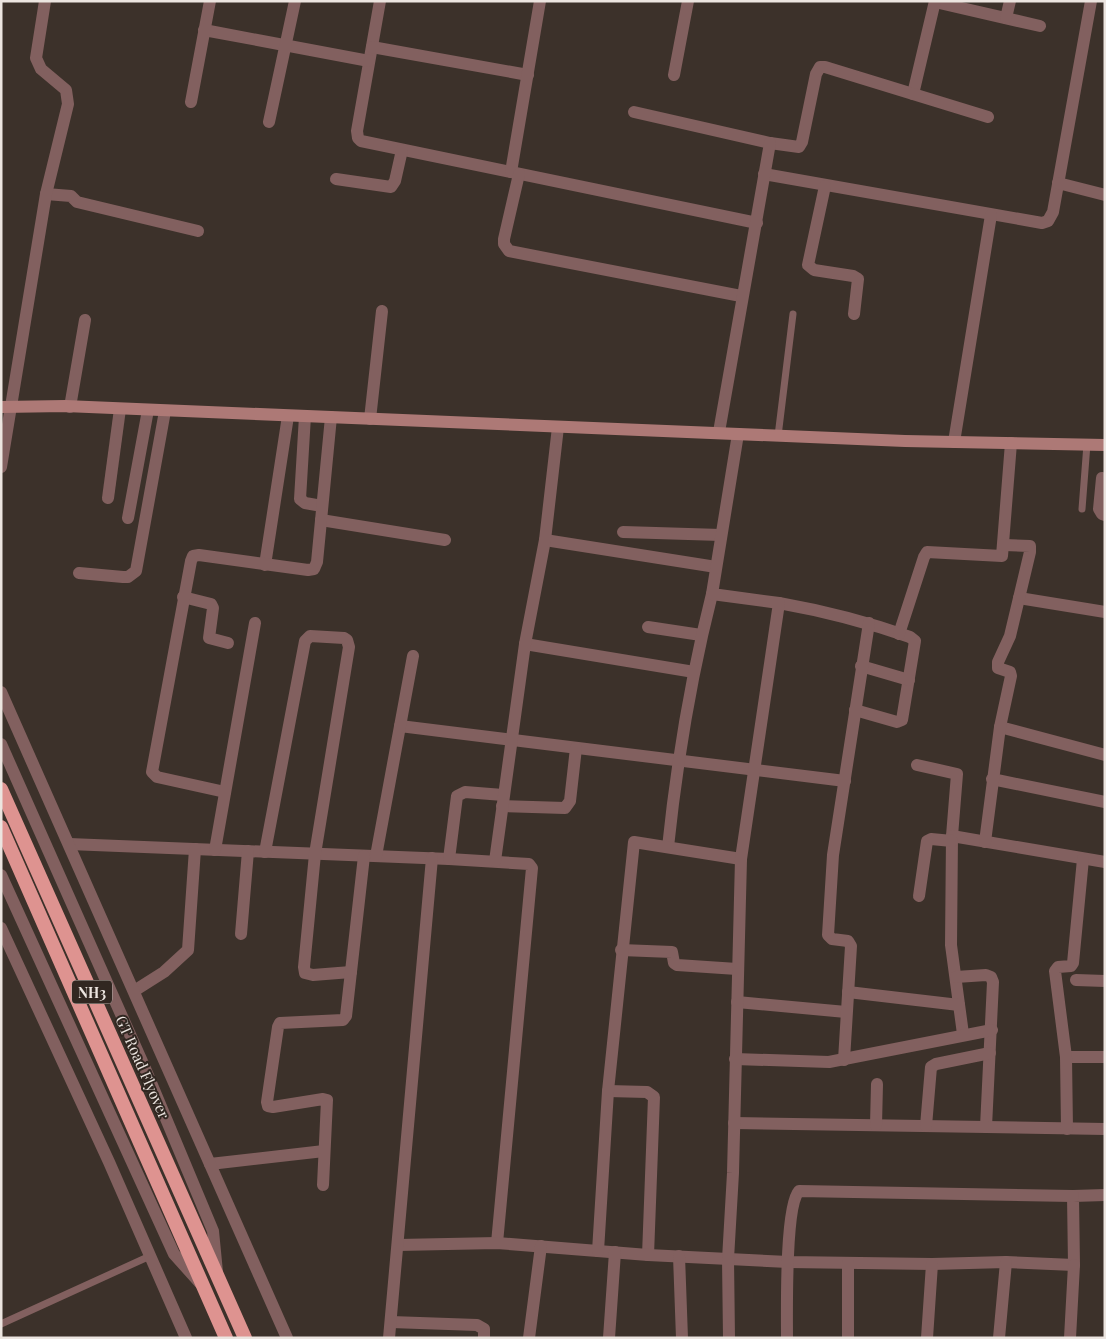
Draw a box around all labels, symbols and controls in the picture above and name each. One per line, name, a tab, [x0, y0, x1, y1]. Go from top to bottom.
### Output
road number: NH3	[72, 980, 112, 1004]
street label: GT Road Flyover	[111, 1012, 175, 1122]

